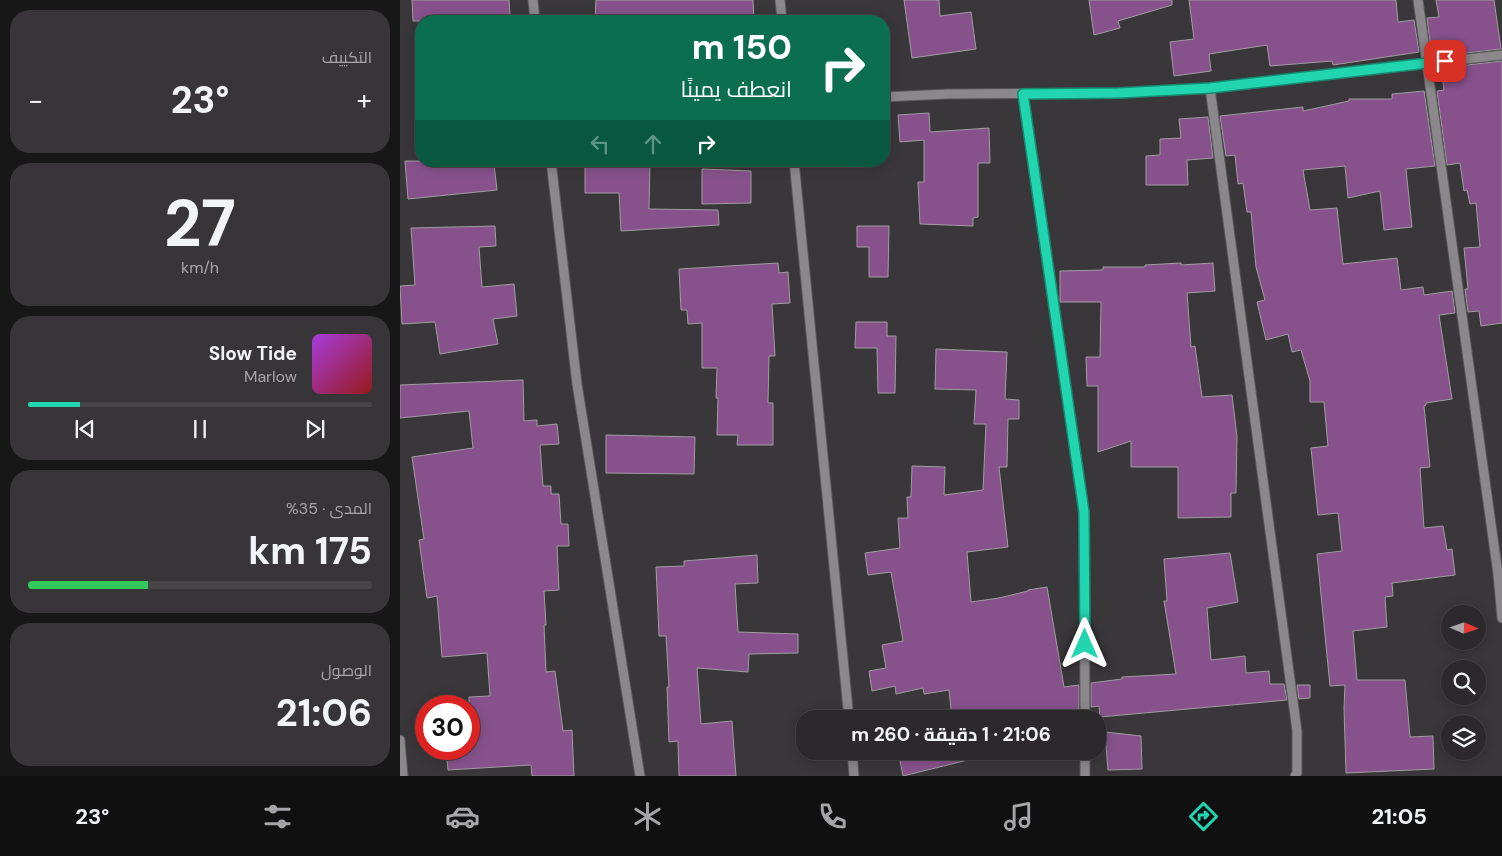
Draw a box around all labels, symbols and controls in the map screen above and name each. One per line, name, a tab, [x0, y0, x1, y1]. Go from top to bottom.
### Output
text: 150 m	[692, 24, 792, 70]
icon: right	[810, 35, 875, 100]
pin	[1424, 40, 1466, 82]
text: التكييف	[322, 47, 372, 68]
icon: arrive	[1431, 47, 1459, 75]
text: 23°	[171, 75, 229, 125]
text: انعطف يمينًا	[681, 75, 792, 104]
text: −	[28, 82, 43, 119]
text: +	[357, 82, 372, 119]
icon: left	[586, 130, 614, 158]
icon: ahead	[639, 130, 667, 158]
icon: right	[692, 130, 720, 158]
text: 27	[164, 182, 236, 266]
text: km/h	[181, 257, 219, 278]
text: Slow Tide	[209, 341, 297, 366]
text: Marlow	[244, 366, 297, 387]
icon: previous	[71, 415, 99, 443]
icon: pause	[186, 415, 214, 443]
icon: next	[301, 415, 329, 443]
text: المدى · 35%	[286, 498, 372, 519]
text: 175 km	[248, 526, 372, 576]
north arrow	[1441, 605, 1486, 650]
map controls	[1441, 605, 1486, 760]
position arrow	[1058, 617, 1110, 669]
text: الوصول	[321, 660, 372, 681]
button: search	[1441, 660, 1486, 705]
text: 21:06	[276, 688, 372, 738]
speed limit sign: 30	[415, 695, 480, 760]
button: layers	[1441, 715, 1486, 760]
text: 21:06 · 1 دقيقة · 260 m	[851, 722, 1051, 747]
icon: filters	[260, 799, 295, 834]
icon: car	[445, 799, 480, 834]
icon: climate	[630, 799, 665, 834]
icon: phone	[815, 799, 850, 834]
icon: music	[1001, 799, 1036, 834]
icon: directions	[1186, 799, 1221, 834]
text: 23°	[75, 802, 109, 831]
text: 21:05	[1371, 802, 1427, 831]

